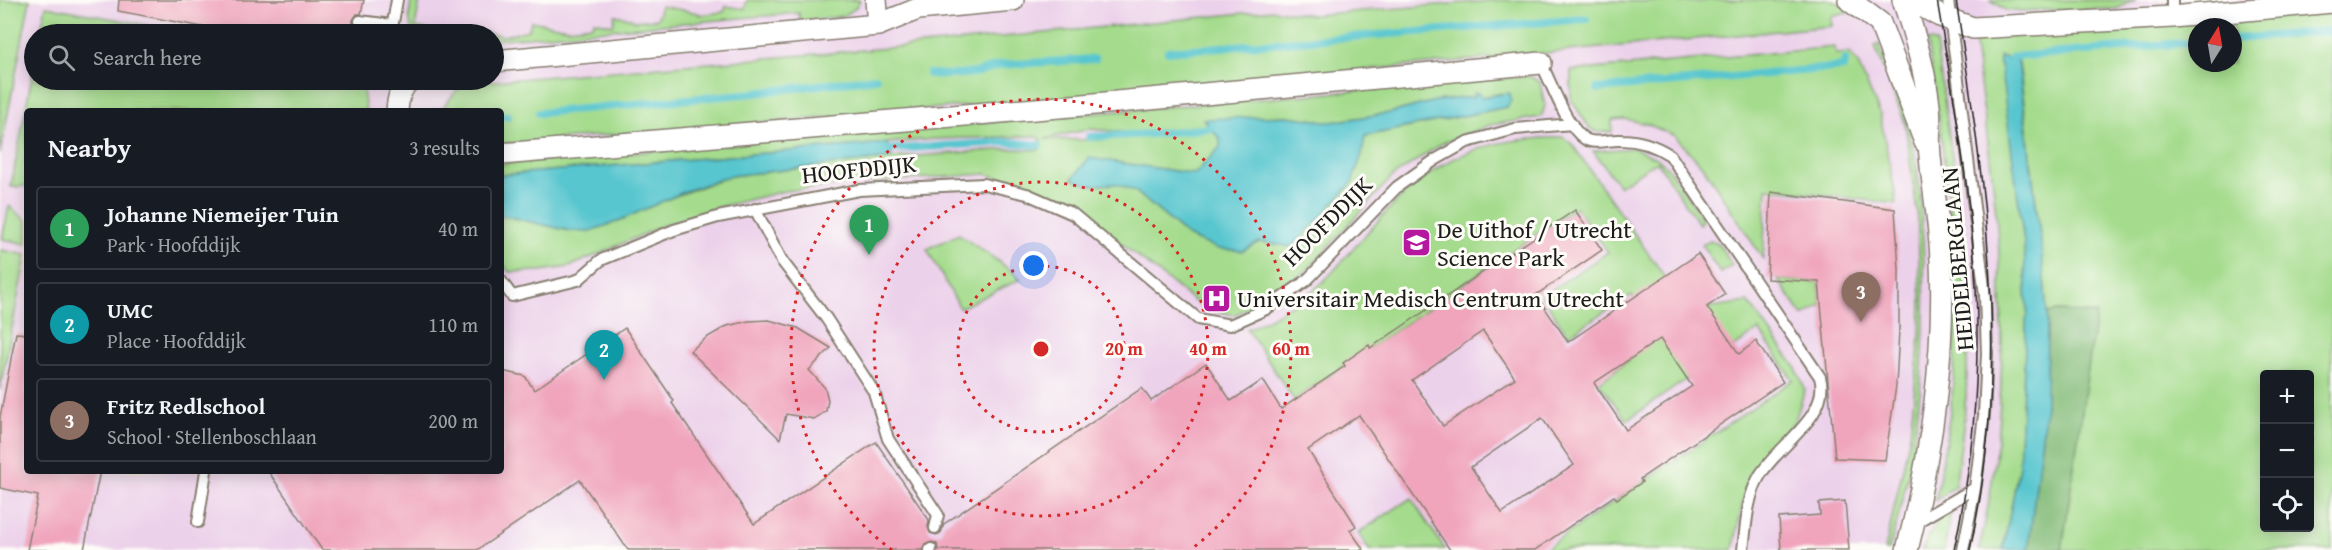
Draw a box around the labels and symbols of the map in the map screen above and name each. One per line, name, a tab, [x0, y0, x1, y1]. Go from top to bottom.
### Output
north arrow	[2188, 18, 2242, 72]
street label: HOOFDDIJK	[800, 145, 919, 192]
street label: HEIDELBERGLAAN	[1932, 165, 1982, 352]
street label: HOOFDDIJK	[1274, 167, 1381, 274]
pin: 1	[850, 206, 888, 255]
place label: De Uithof / Utrecht Science Park	[1437, 212, 1632, 275]
school or university icon: De Uithof / Utrecht Science Park	[1400, 227, 1432, 259]
your location	[1019, 251, 1048, 280]
pin: 3	[1842, 272, 1880, 322]
place label: Universitair Medisch Centrum Utrecht	[1237, 281, 1624, 316]
hospital icon: Universitair Medisch Centrum Utrecht	[1200, 282, 1232, 314]
pin: 2	[584, 330, 624, 380]
text: 20 m	[1105, 335, 1144, 362]
text: 40 m	[1189, 335, 1228, 362]
text: 60 m	[1272, 335, 1311, 362]
centre of rings	[1031, 339, 1051, 359]

